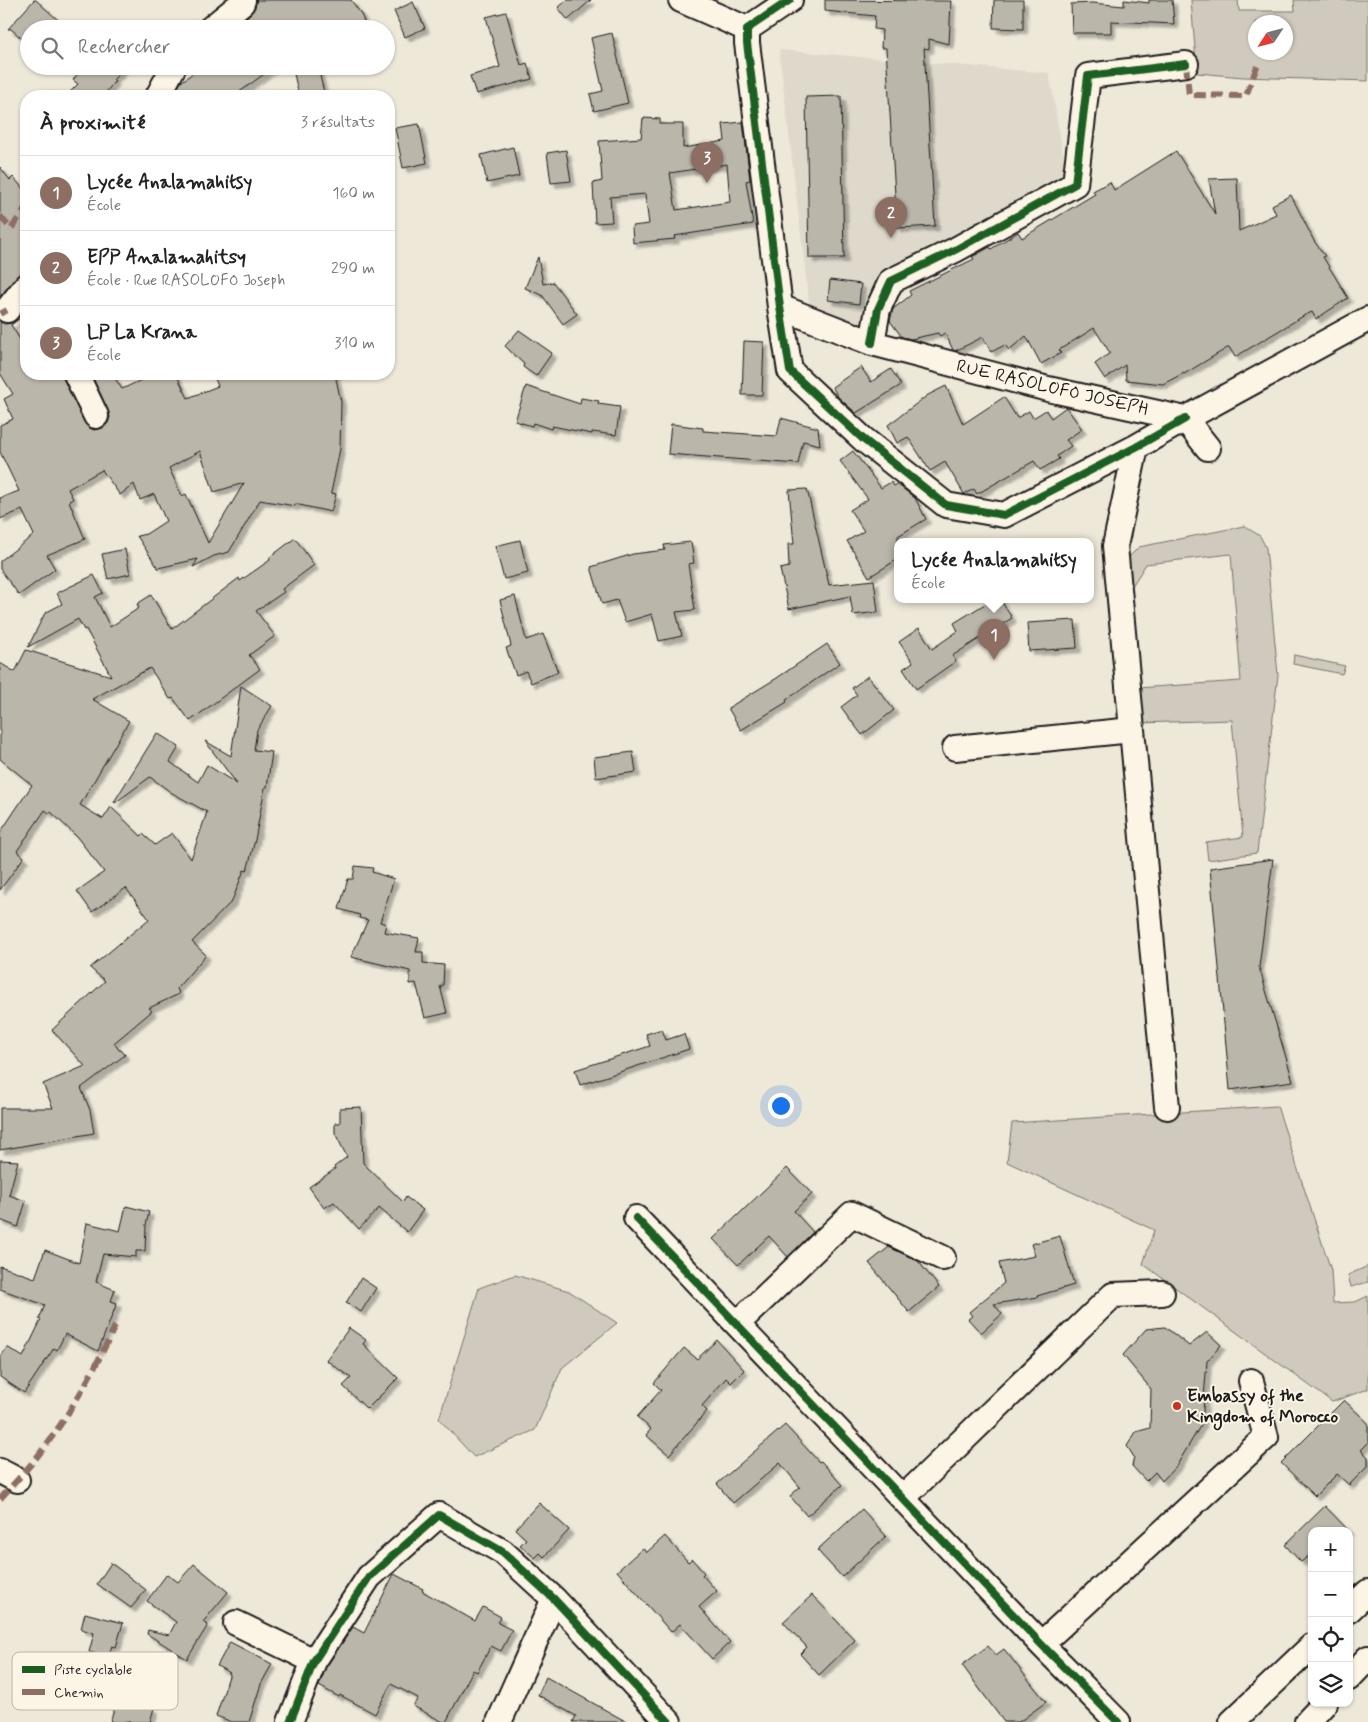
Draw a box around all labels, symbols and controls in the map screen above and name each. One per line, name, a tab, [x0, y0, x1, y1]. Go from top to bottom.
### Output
north arrow	[1248, 15, 1293, 60]
search box	[20, 20, 395, 75]
icon: search	[38, 34, 66, 62]
text: Rechercher	[78, 35, 170, 60]
text: À proximité	[40, 109, 146, 137]
text: 3 résultats	[301, 112, 375, 133]
pin: 3	[691, 142, 723, 183]
text: Lycée Analamahitsy	[87, 170, 252, 195]
text: 1	[52, 183, 60, 204]
text: 160 m	[332, 183, 375, 204]
text: École	[87, 195, 121, 216]
pin: 2	[875, 197, 907, 238]
text: EPP Analamahitsy	[87, 245, 246, 270]
text: 2	[52, 258, 60, 279]
text: 290 m	[331, 258, 375, 279]
text: École · Rue RASOLOFO Joseph	[87, 270, 285, 291]
text: LP La Krana	[87, 320, 197, 345]
text: 3	[52, 333, 60, 354]
text: 310 m	[334, 333, 375, 354]
text: École	[87, 345, 121, 366]
street label: RUE RASOLOFO JOSEPH	[954, 354, 1150, 422]
popup	[894, 538, 1094, 603]
text: Lycée Analamahitsy	[911, 548, 1077, 573]
text: École	[911, 573, 946, 594]
pin: 1	[978, 619, 1010, 660]
your location	[768, 1093, 794, 1119]
place label: Embassy of the Kingdom of Morocco	[1187, 1384, 1339, 1431]
marker: Embassy of the Kingdom of Morocco	[1171, 1400, 1183, 1412]
map controls	[1308, 1527, 1353, 1707]
button: +	[1308, 1527, 1353, 1572]
button: −	[1308, 1572, 1353, 1617]
button: locate	[1308, 1617, 1353, 1662]
legend	[12, 1652, 178, 1710]
text: Piste cyclable	[54, 1661, 132, 1679]
button: layers	[1308, 1662, 1353, 1707]
text: Chemin	[54, 1684, 104, 1702]

